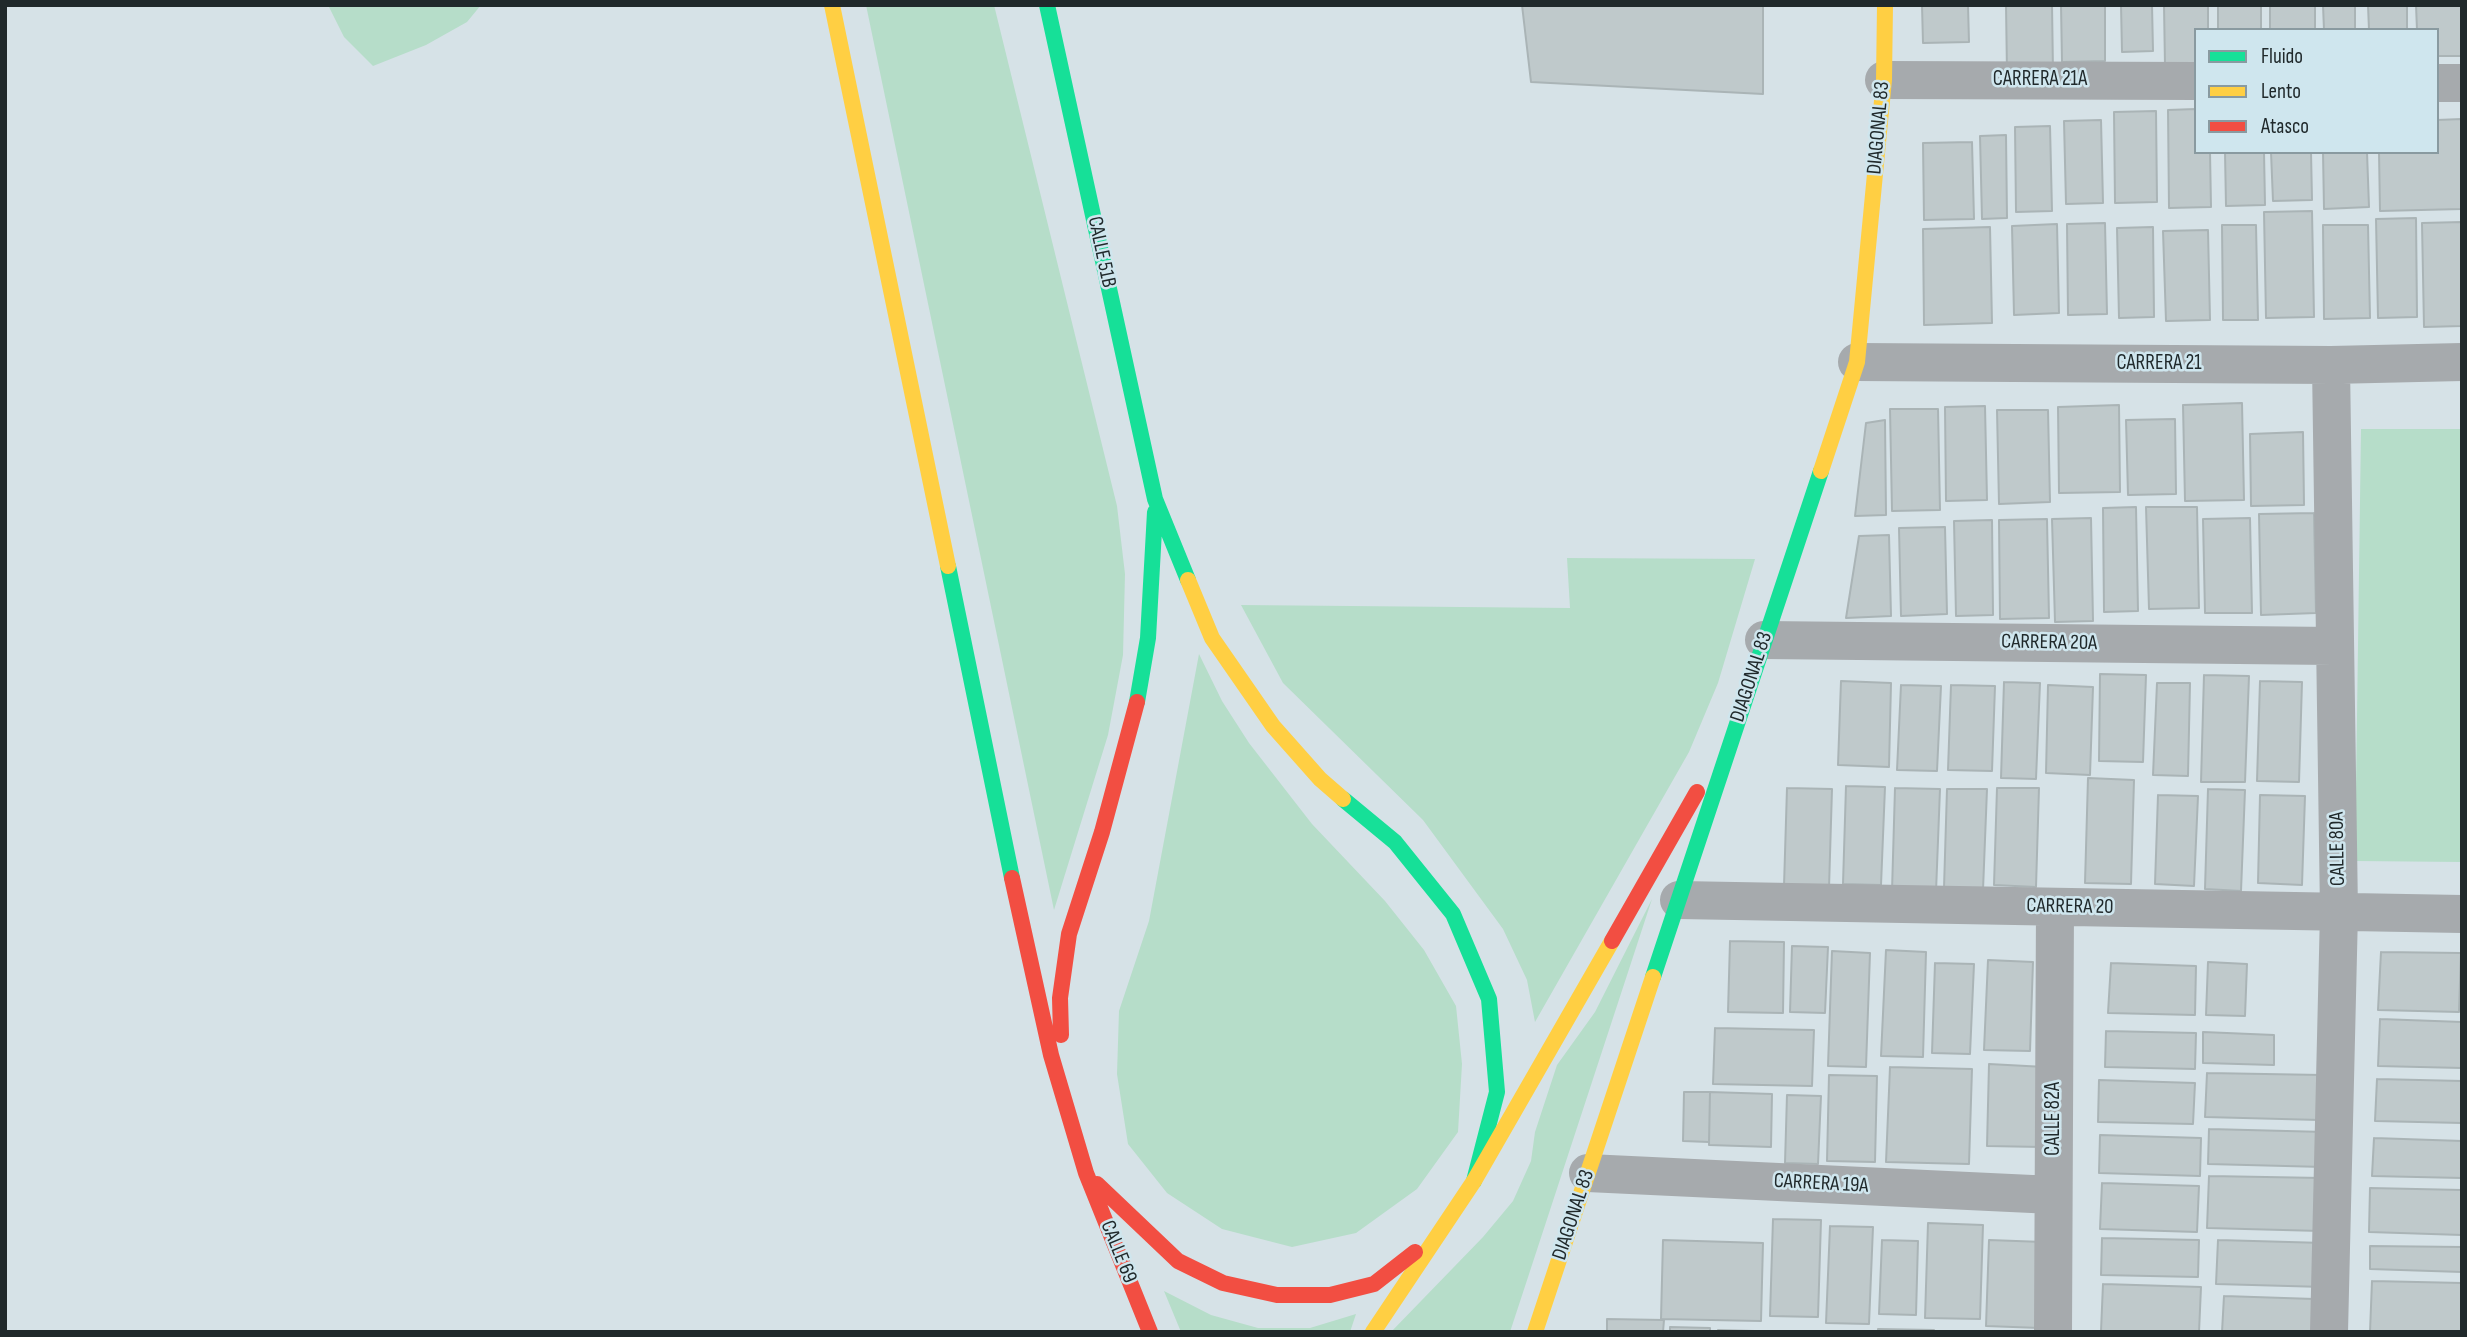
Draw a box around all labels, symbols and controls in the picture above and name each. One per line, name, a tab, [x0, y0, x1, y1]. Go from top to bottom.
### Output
legend	[2194, 28, 2439, 154]
text: Fluido	[2261, 44, 2303, 69]
street label: CARRERA 21A	[1993, 67, 2087, 93]
text: Lento	[2261, 79, 2301, 104]
street label: DIAGONAL 83	[1862, 81, 1896, 175]
text: Atasco	[2261, 114, 2309, 139]
street label: CALLE 51B	[1081, 214, 1121, 290]
street label: CARRERA 21	[2116, 351, 2202, 377]
street label: DIAGONAL 83	[1726, 629, 1778, 725]
street label: CARRERA 20A	[2001, 630, 2097, 656]
street label: CALLE 80A	[2325, 812, 2351, 886]
street label: CARRERA 20	[2026, 894, 2114, 920]
street label: CALLE 82A	[2041, 1082, 2067, 1156]
street label: DIAGONAL 83	[1548, 1167, 1600, 1263]
street label: CARRERA 19A	[1773, 1169, 1869, 1199]
street label: CALLE 69	[1094, 1217, 1142, 1287]

